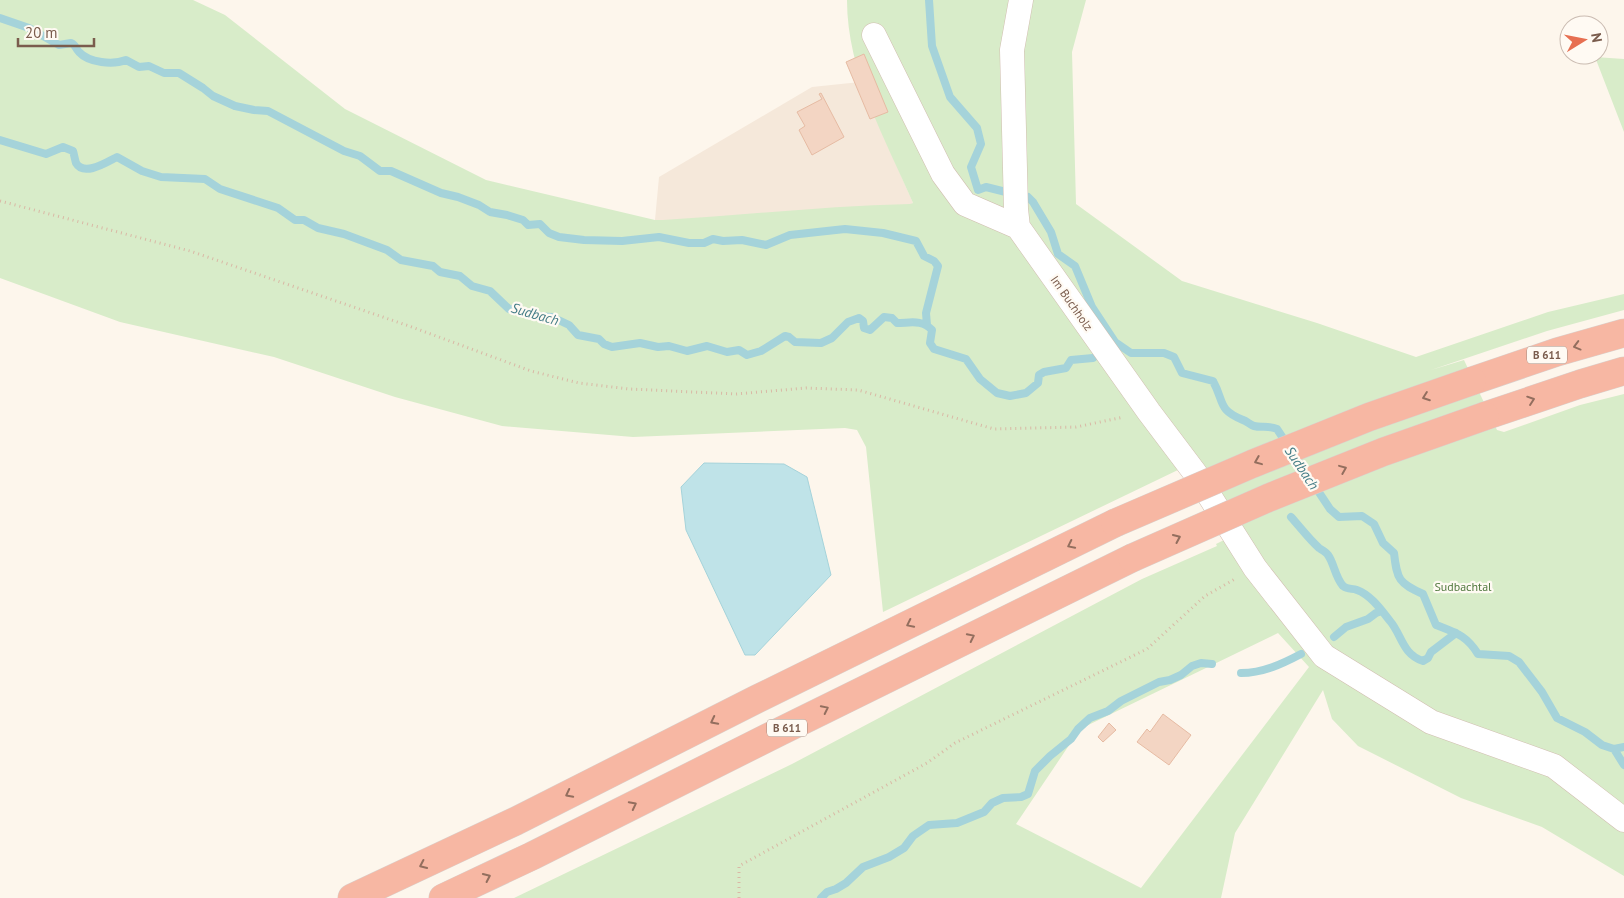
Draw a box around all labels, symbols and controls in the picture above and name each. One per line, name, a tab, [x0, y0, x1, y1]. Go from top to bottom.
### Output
scale bar	[18, 15, 94, 47]
north arrow	[1559, 15, 1609, 65]
text: 20 m	[25, 23, 58, 42]
text: N	[1587, 32, 1606, 44]
street label: Im Buchholz	[1048, 273, 1096, 333]
water label: Sudbach	[509, 299, 561, 329]
one-way arrow	[1573, 340, 1581, 351]
road number: B 611	[1527, 346, 1567, 364]
one-way arrow	[1422, 391, 1430, 401]
one-way arrow	[1526, 396, 1535, 406]
water label: Sudbach	[1281, 443, 1323, 493]
one-way arrow	[1254, 455, 1263, 466]
one-way arrow	[1338, 464, 1347, 475]
one-way arrow	[1172, 534, 1181, 545]
one-way arrow	[1067, 539, 1076, 549]
park label: Sudbachtal	[1434, 579, 1492, 594]
one-way arrow	[906, 618, 915, 628]
one-way arrow	[966, 633, 975, 644]
one-way arrow	[820, 705, 829, 715]
one-way arrow	[710, 715, 719, 725]
road number: B 611	[767, 720, 807, 736]
one-way arrow	[565, 788, 574, 798]
one-way arrow	[628, 801, 637, 811]
one-way arrow	[419, 859, 428, 869]
one-way arrow	[482, 873, 491, 883]

